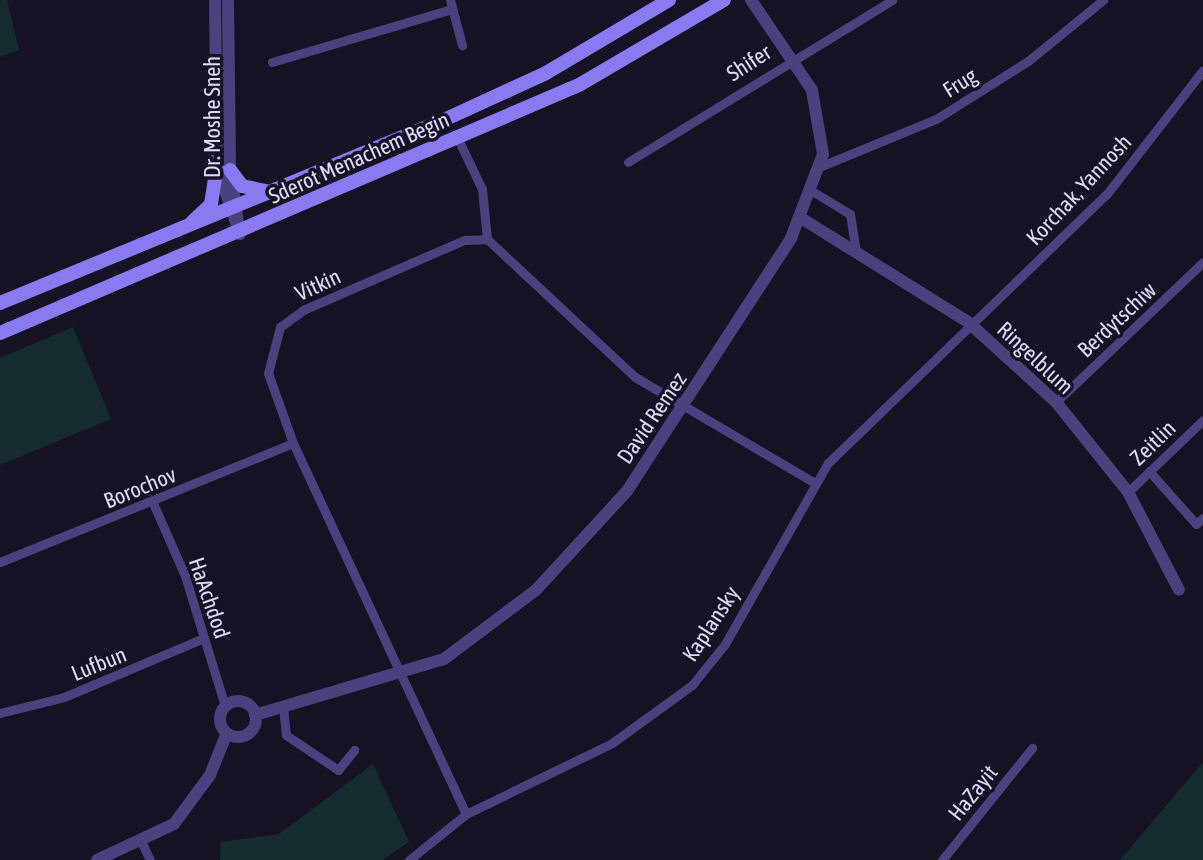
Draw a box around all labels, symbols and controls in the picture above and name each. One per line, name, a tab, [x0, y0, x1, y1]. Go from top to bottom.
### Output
street label: Shifer	[722, 39, 776, 87]
street label: Dr. Moshe Sneh	[200, 56, 226, 178]
street label: Frug	[938, 63, 982, 103]
street label: Sderot Menachem Begin	[265, 106, 453, 210]
street label: Korchak, Yannosh	[1021, 129, 1137, 251]
street label: Vitkin	[291, 263, 345, 307]
street label: Berdytschiw	[1072, 277, 1162, 363]
street label: Ringelblum	[992, 316, 1078, 400]
street label: David Remez	[612, 367, 692, 469]
street label: Zeitlin	[1125, 415, 1181, 471]
street label: Borochov	[100, 462, 180, 514]
street label: HaAchdod	[183, 554, 235, 642]
street label: Kaplansky	[677, 581, 745, 667]
street label: Lufbun	[68, 641, 130, 687]
street label: HaZayit	[943, 760, 1003, 826]

